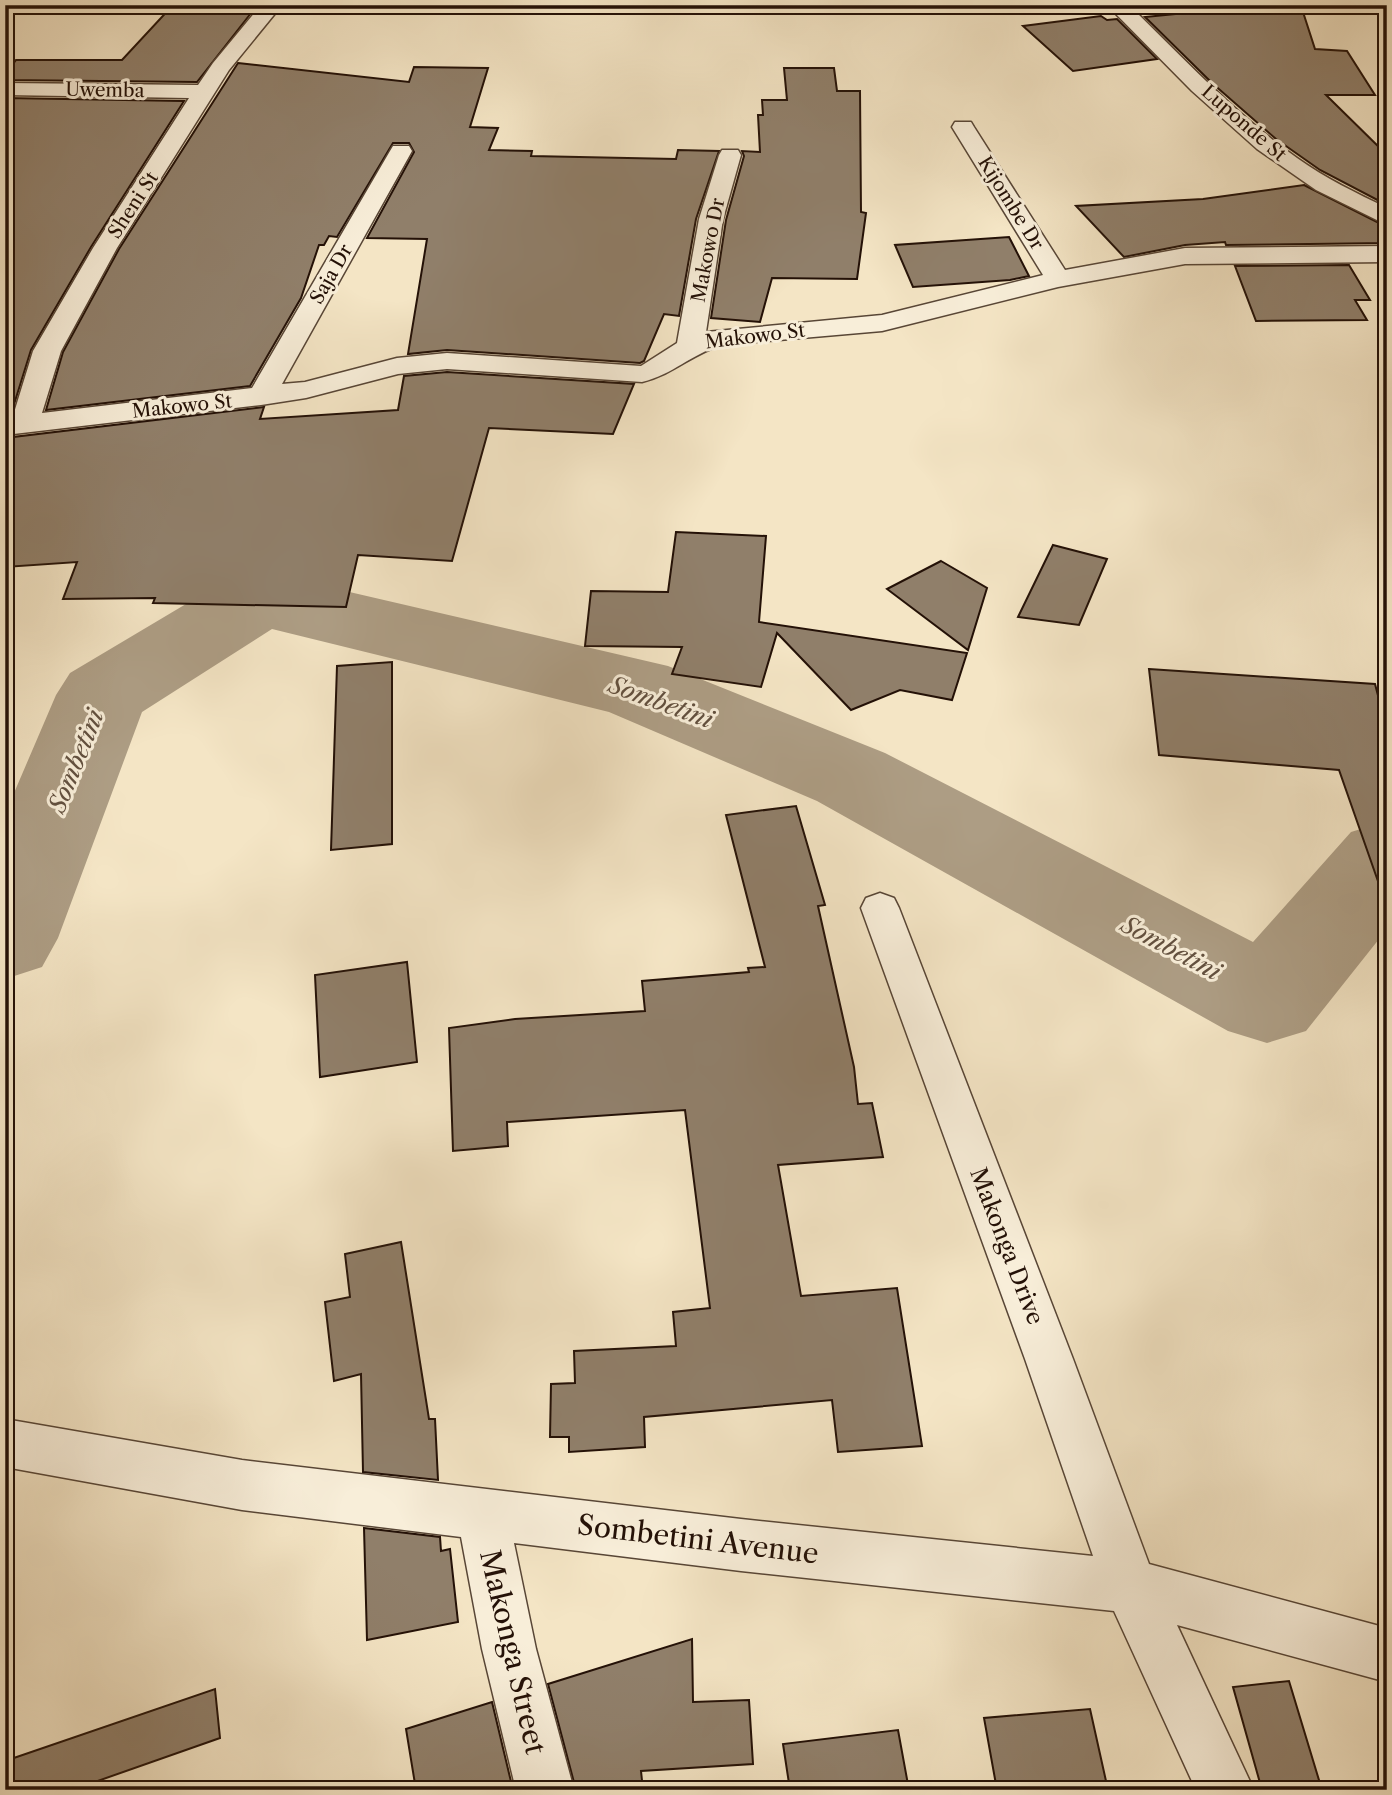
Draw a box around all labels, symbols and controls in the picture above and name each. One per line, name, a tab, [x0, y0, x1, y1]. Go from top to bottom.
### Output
street label: Uwemba	[65, 78, 145, 102]
street label: Luponde St	[1197, 80, 1291, 166]
street label: Kijombe Dr	[973, 152, 1049, 254]
street label: Sheni St	[103, 167, 163, 243]
street label: Makowo Dr	[687, 196, 729, 304]
street label: Saja Dr	[305, 240, 357, 308]
street label: Makowo St	[704, 318, 807, 354]
street label: Makowo St	[131, 389, 233, 423]
water label: Sombetini	[603, 669, 718, 735]
water label: Sombetini	[42, 704, 110, 818]
water label: Sombetini	[1115, 909, 1227, 987]
street label: Makonga Drive	[964, 1164, 1050, 1328]
street label: Sombetini Avenue	[575, 1507, 821, 1571]
street label: Makonga Street	[473, 1547, 553, 1758]

